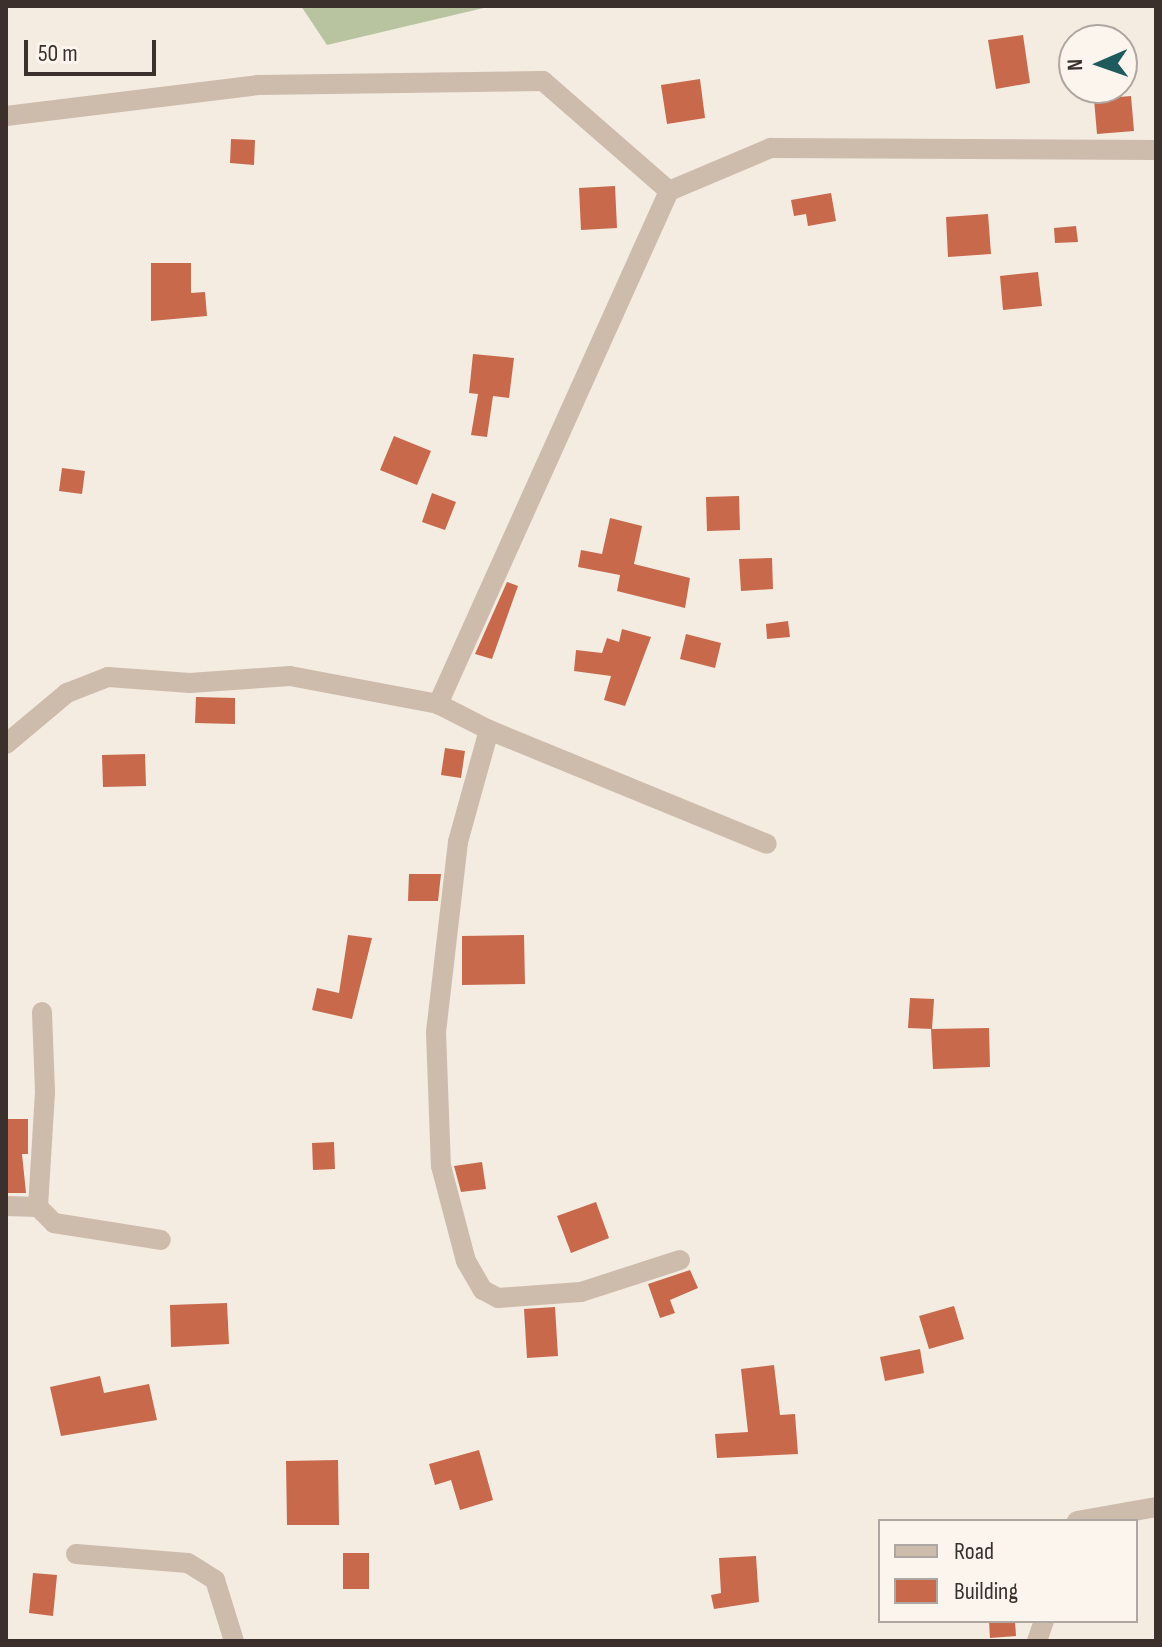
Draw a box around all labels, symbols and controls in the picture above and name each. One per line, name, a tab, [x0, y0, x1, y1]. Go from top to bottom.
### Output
scale bar	[28, 24, 160, 74]
north arrow	[1058, 24, 1138, 104]
text: 50 m	[38, 39, 78, 68]
text: N	[1062, 58, 1089, 71]
legend	[878, 1519, 1138, 1623]
text: Road	[954, 1537, 994, 1566]
text: Building	[954, 1577, 1018, 1606]

